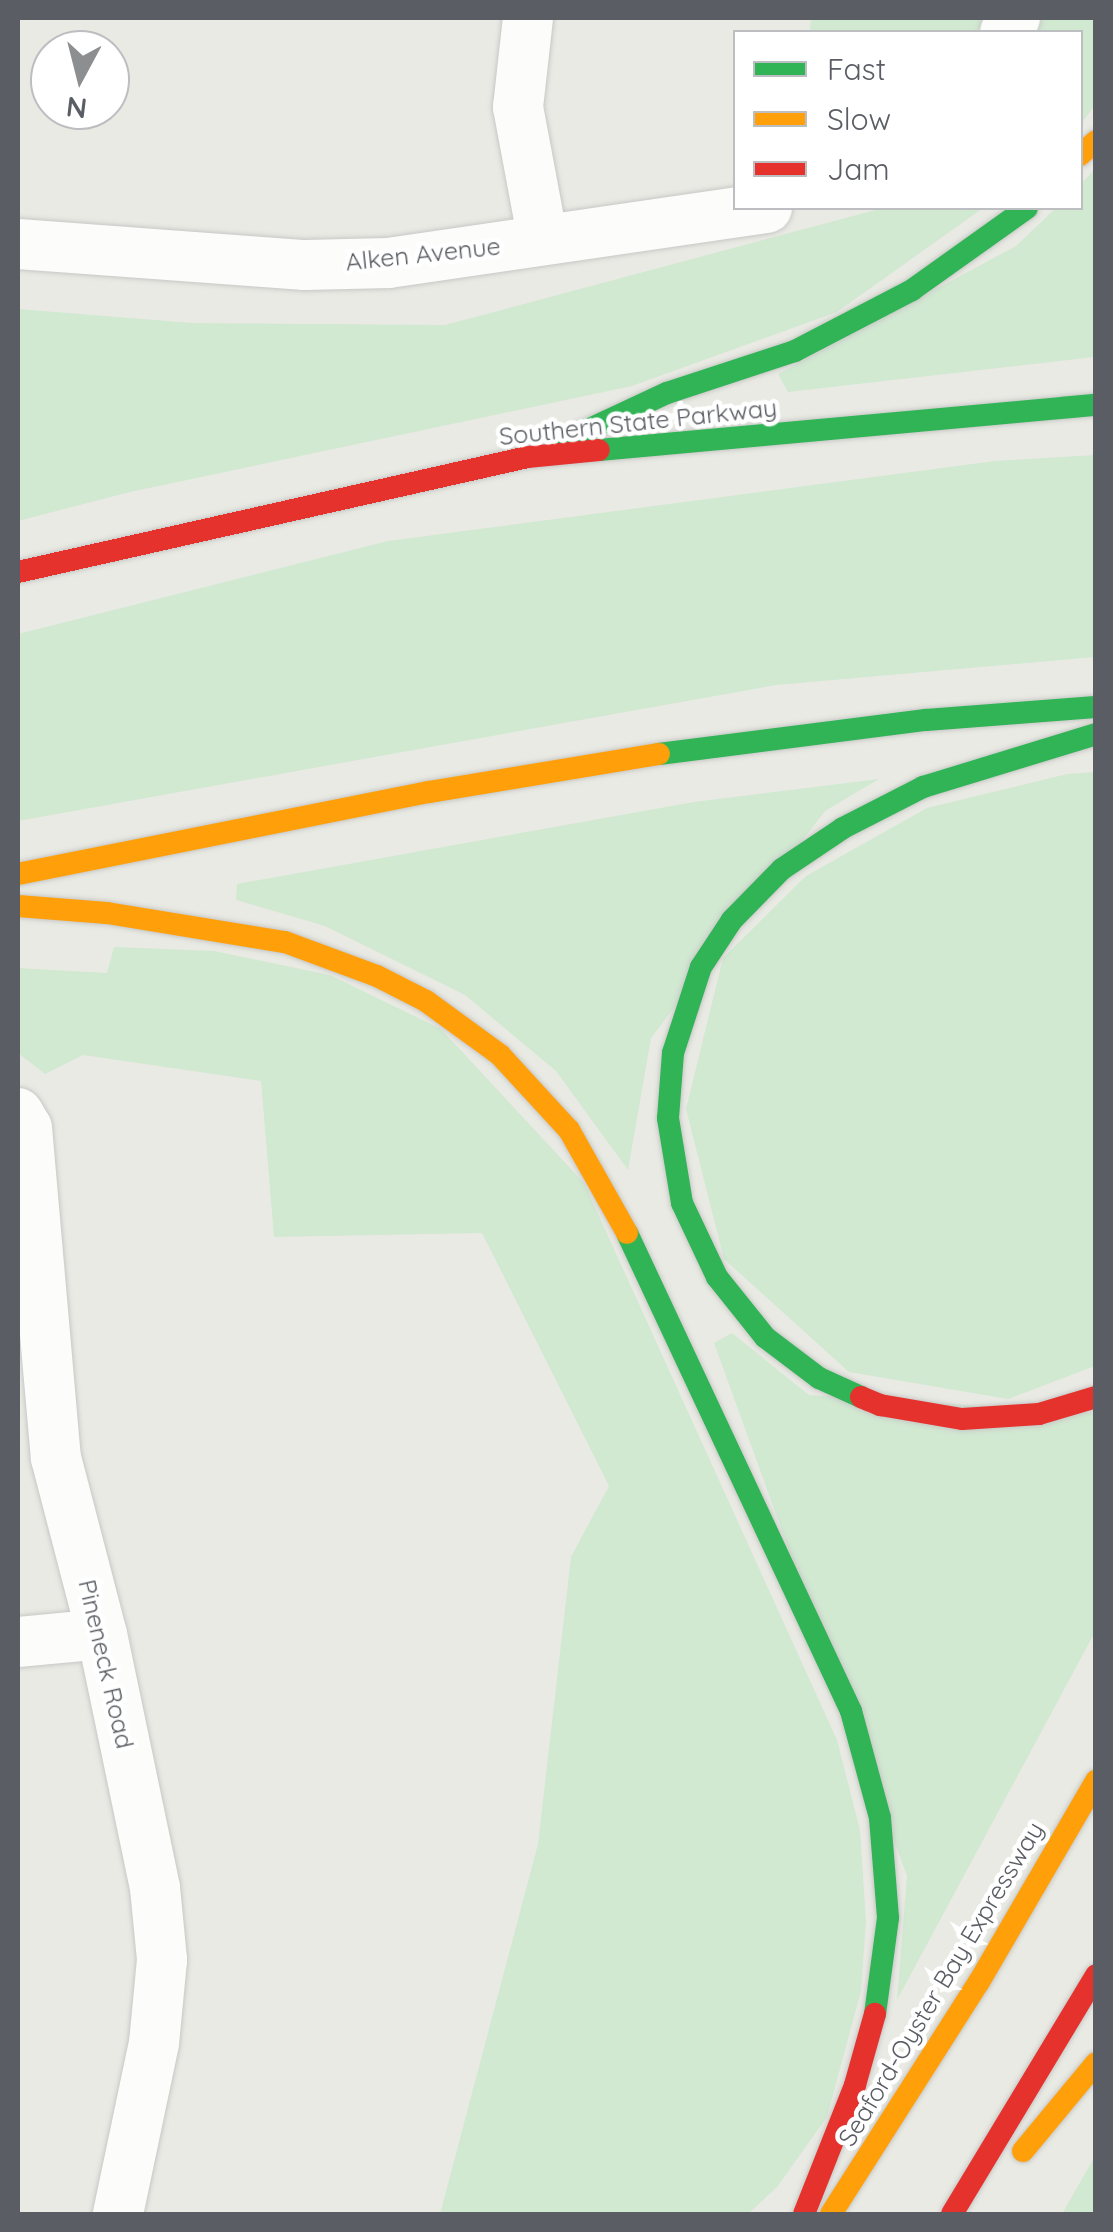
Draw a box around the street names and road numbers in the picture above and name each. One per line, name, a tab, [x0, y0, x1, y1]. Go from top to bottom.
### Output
street label: Alken Avenue	[344, 231, 502, 277]
street label: Southern State Parkway	[498, 392, 778, 452]
street label: Pineneck Road	[72, 1577, 140, 1751]
street label: Seaford-Oyster Bay Expressway	[832, 1816, 1050, 2152]

